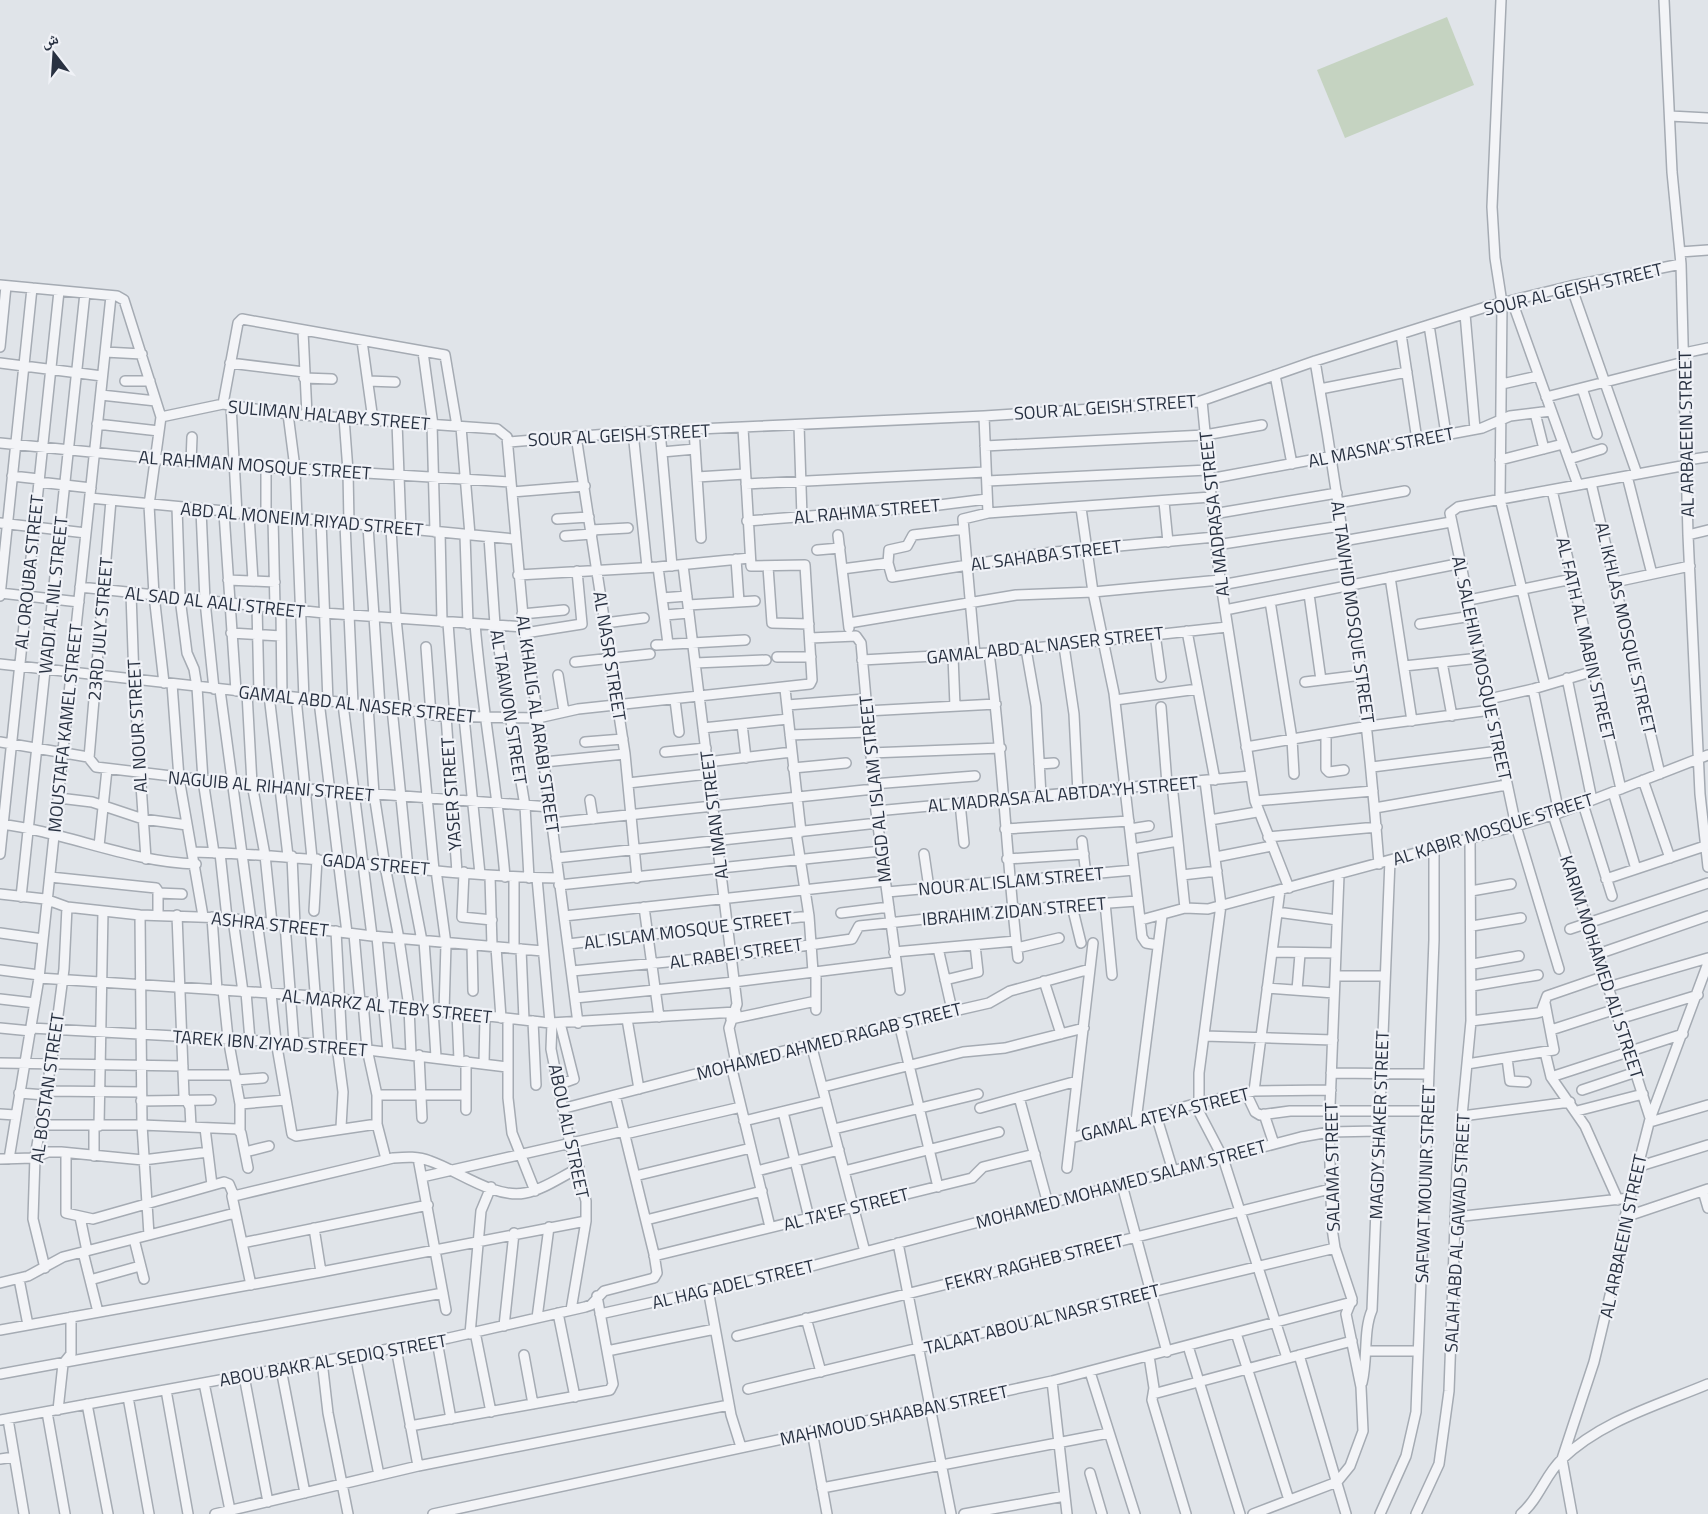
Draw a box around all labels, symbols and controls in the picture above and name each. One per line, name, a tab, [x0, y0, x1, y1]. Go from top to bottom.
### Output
north arrow	[24, 24, 84, 84]
text: ش	[38, 26, 61, 54]
street label: SOUR AL GEISH STREET	[1481, 255, 1666, 323]
street label: AL ARBAEEIN STREET	[1671, 350, 1701, 518]
street label: SOUR AL GEISH STREET	[1013, 387, 1198, 427]
street label: SULIMAN HALABY STREET	[227, 393, 432, 437]
street label: SOUR AL GEISH STREET	[527, 417, 711, 453]
street label: AL MASNA' STREET	[1306, 419, 1457, 474]
street label: AL MADRASA STREET	[1192, 429, 1236, 598]
street label: AL RAHMAN MOSQUE STREET	[138, 443, 373, 487]
street label: AL RAHMA STREET	[793, 491, 942, 531]
street label: AL OROUBA STREET	[7, 493, 51, 651]
street label: ABD AL MONEIM RIYAD STREET	[179, 495, 425, 543]
street label: AL TAWHID MOSQUE STREET	[1324, 499, 1382, 725]
street label: WADI AL NIL STREET	[31, 514, 75, 675]
street label: AL IKHLAS MOSQUE STREET	[1588, 519, 1664, 737]
street label: AL SAHABA STREET	[969, 532, 1123, 578]
street label: AL FATH AL MABIN STREET	[1549, 535, 1623, 744]
street label: AL SALEHIN MOSQUE STREET	[1445, 553, 1519, 783]
street label: 23RD JULY STREET	[80, 556, 120, 702]
street label: AL SAD AL AALI STREET	[124, 579, 307, 625]
street label: AL NASR STREET	[586, 589, 634, 723]
street label: AL KHALIG AL ARABI STREET	[509, 613, 567, 835]
street label: GAMAL ABD AL NASER STREET	[925, 619, 1165, 671]
street label: MOUSTAFA KAMEL STREET	[41, 622, 89, 834]
street label: AL TAAWON STREET	[483, 628, 535, 787]
street label: AL NOUR STREET	[120, 658, 154, 793]
street label: GAMAL ABD AL NASER STREET	[237, 678, 477, 730]
street label: MAGD AL ISLAM STREET	[852, 694, 898, 884]
street label: YASER STREET	[434, 736, 468, 852]
street label: AL IMAN STREET	[693, 749, 735, 881]
street label: NAGUIB AL RIHANI STREET	[167, 764, 376, 809]
street label: AL MADRASA AL ABTDA'YH STREET	[927, 769, 1200, 819]
street label: AL KABIR MOSQUE STREET	[1389, 785, 1597, 872]
street label: GADA STREET	[321, 846, 431, 882]
street label: KARIM MOHAMED ALI STREET	[1553, 852, 1651, 1083]
street label: NOUR AL ISLAM STREET	[917, 859, 1105, 903]
street label: IBRAHIM ZIDAN STREET	[921, 889, 1108, 933]
street label: ASHRA STREET	[210, 904, 331, 944]
street label: AL ISLAM MOSQUE STREET	[582, 904, 794, 956]
street label: AL RABEI STREET	[668, 930, 805, 976]
street label: AL MARKZ AL TEBY STREET	[281, 982, 494, 1030]
street label: MOHAMED AHMED RAGAB STREET	[694, 995, 965, 1087]
street label: AL BOSTAN STREET	[23, 1011, 71, 1165]
street label: TAREK IBN ZIYAD STREET	[172, 1023, 369, 1063]
street label: MAGDY SHAKER STREET	[1362, 1030, 1396, 1220]
street label: ABOU ALI STREET	[542, 1061, 597, 1201]
street label: GAMAL ATEYA STREET	[1078, 1080, 1253, 1148]
street label: SAFWAT MOUNIR STREET	[1408, 1084, 1442, 1284]
street label: SALAMA STREET	[1317, 1102, 1347, 1232]
street label: SALAH ABD AL GAWAD STREET	[1437, 1112, 1477, 1353]
street label: MOHAMED MOHAMED SALAM STREET	[973, 1132, 1270, 1236]
street label: AL ARBAEEIN STREET	[1592, 1151, 1654, 1320]
street label: AL TA'EF STREET	[780, 1180, 912, 1238]
street label: FEKRY RAGHEB STREET	[942, 1227, 1127, 1297]
street label: AL HAG ADEL STREET	[649, 1252, 817, 1316]
street label: TALAAT ABOU AL NASR STREET	[921, 1277, 1163, 1361]
street label: ABOU BAKR AL SEDIQ STREET	[217, 1327, 449, 1393]
street label: MAHMOUD SHAABAN STREET	[777, 1377, 1011, 1452]

